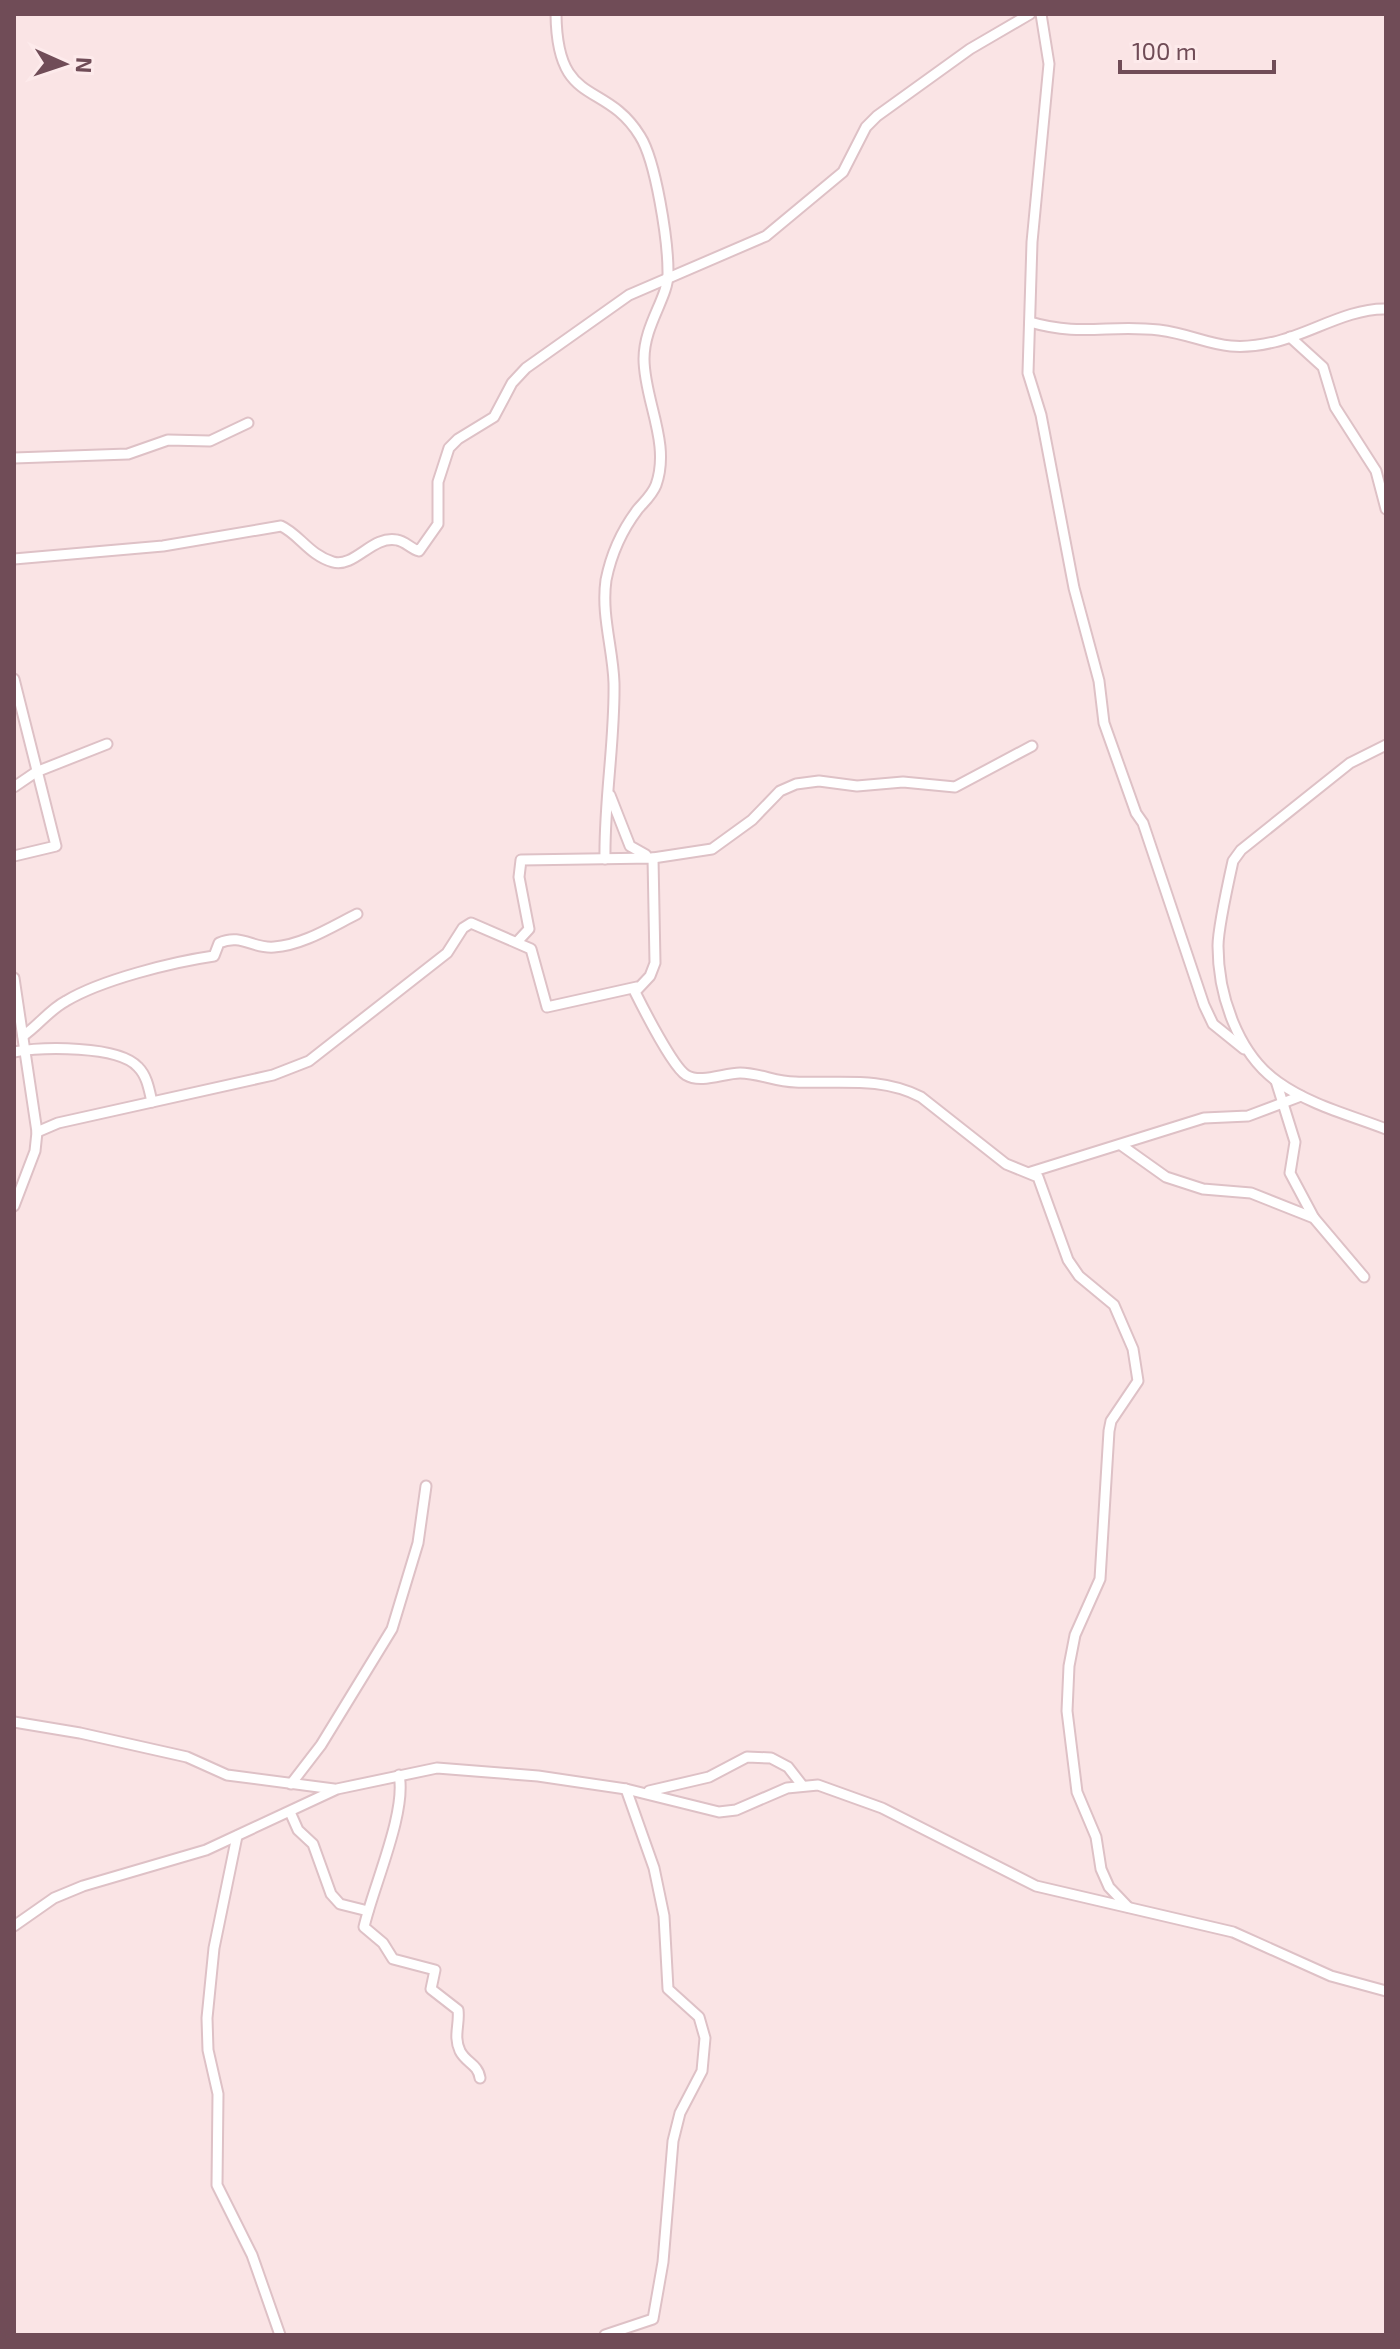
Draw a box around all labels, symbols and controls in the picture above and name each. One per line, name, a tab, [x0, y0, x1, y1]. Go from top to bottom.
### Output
north arrow	[24, 24, 104, 104]
scale bar	[1120, 24, 1274, 74]
text: 100 m	[1132, 36, 1197, 65]
text: N	[72, 56, 98, 74]

